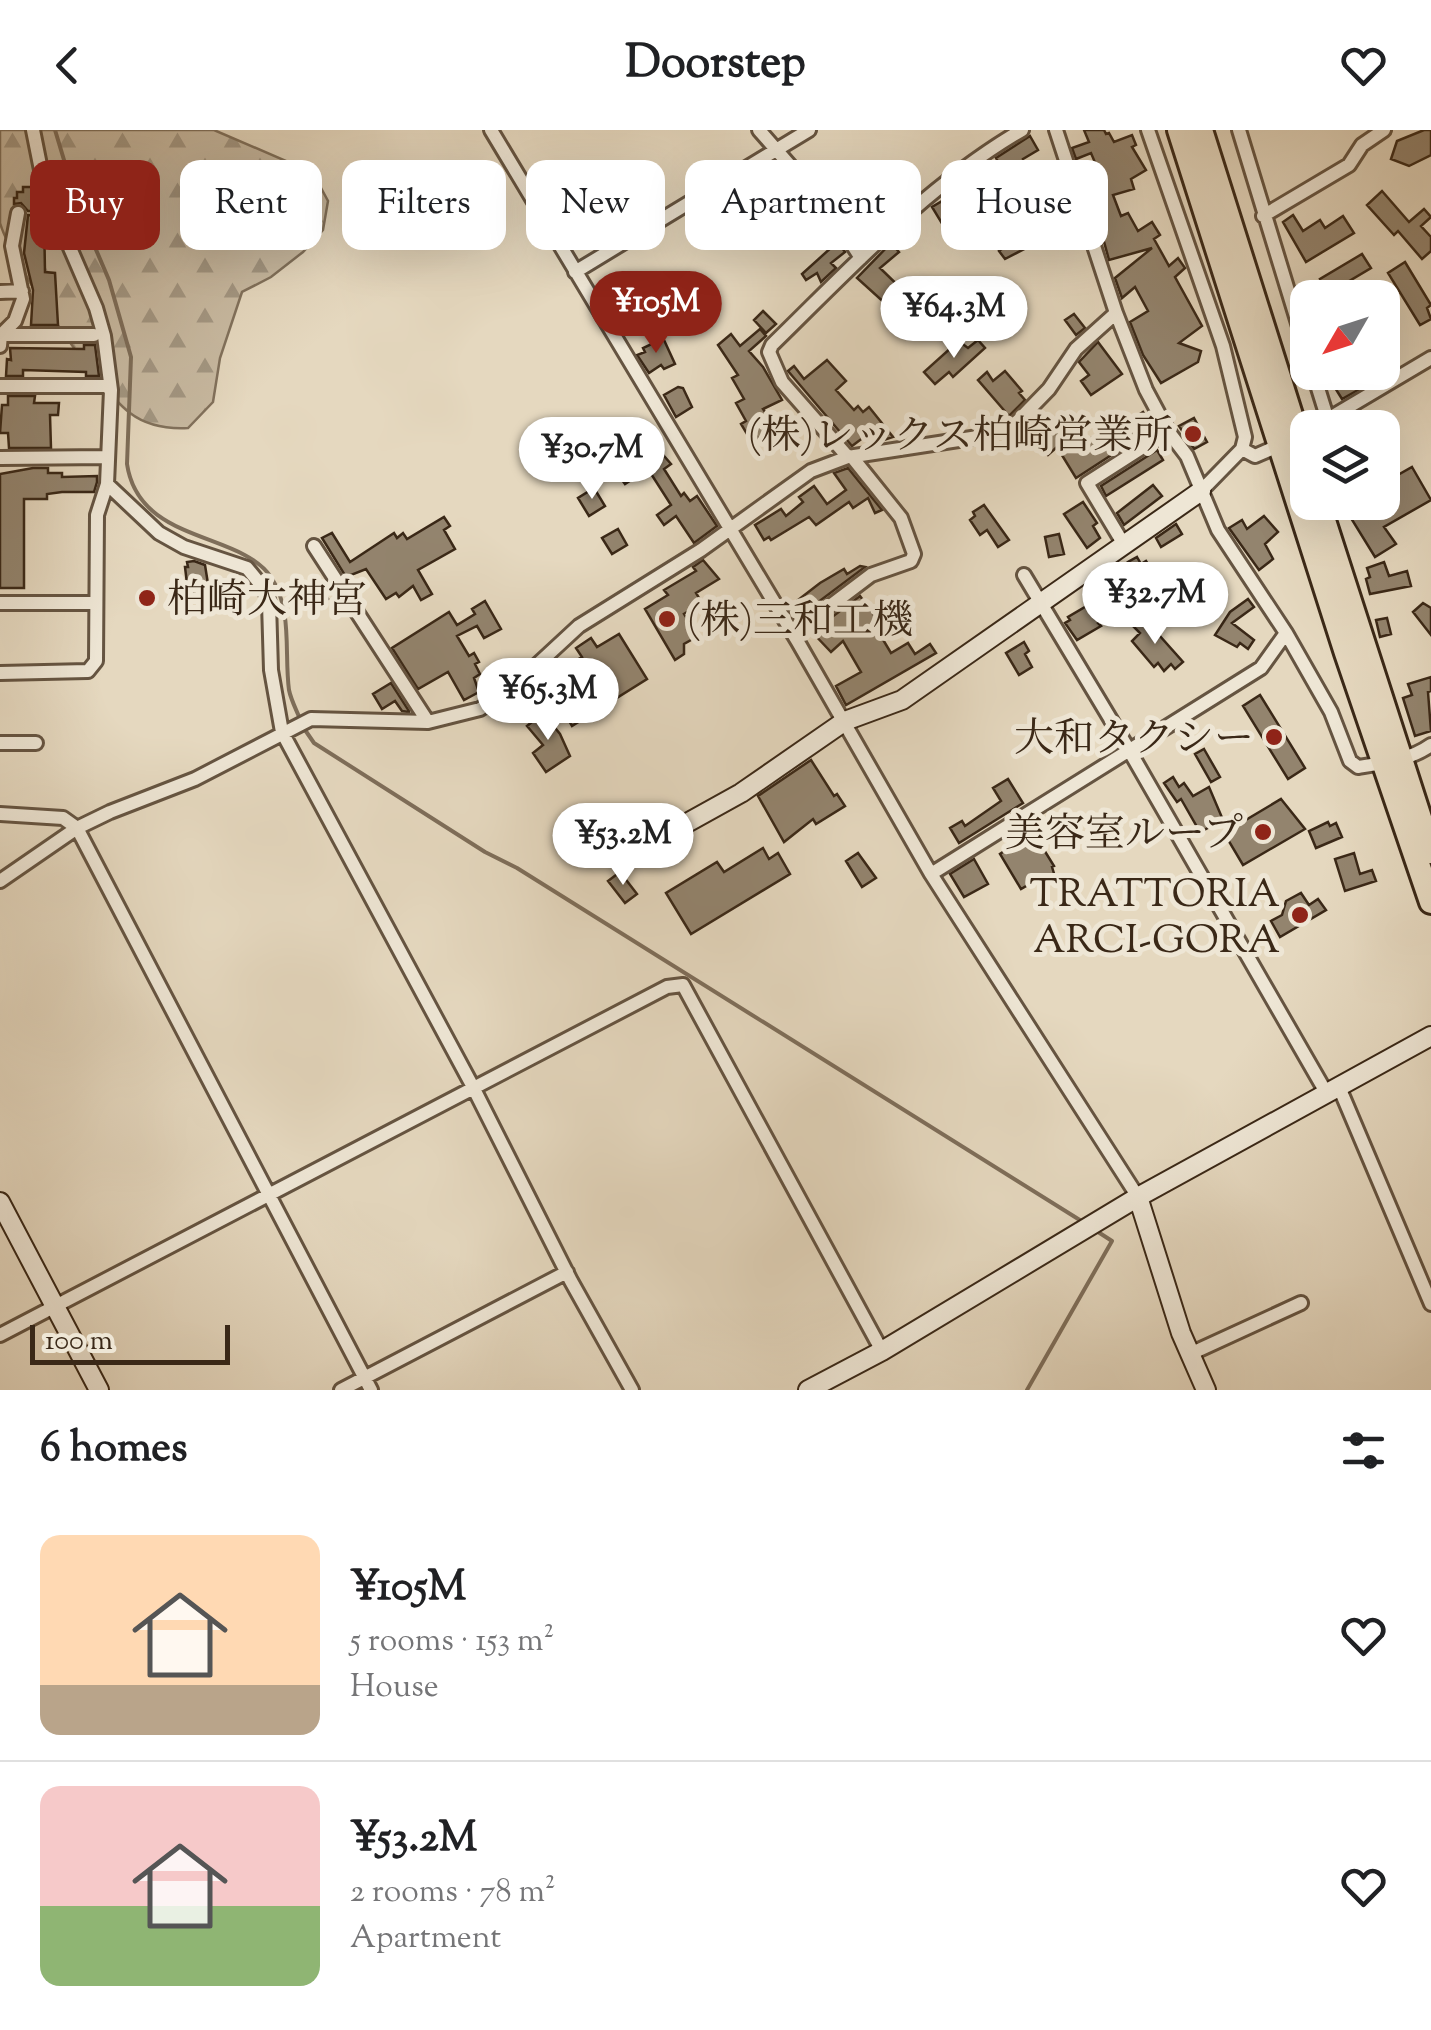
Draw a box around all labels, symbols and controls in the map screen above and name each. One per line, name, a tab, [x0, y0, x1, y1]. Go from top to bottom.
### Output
text: Doorstep	[625, 33, 806, 98]
icon: back	[40, 38, 95, 93]
icon: heart	[1336, 38, 1391, 93]
chip: Buy	[30, 160, 160, 250]
chip: Rent	[180, 160, 322, 250]
chip: Filters	[342, 160, 506, 250]
chip: New	[526, 160, 665, 250]
chip: Apartment	[685, 160, 921, 250]
chip: House	[941, 160, 1108, 250]
pin: ¥105M	[586, 271, 726, 356]
pin: ¥64.3M	[873, 276, 1035, 361]
text: ¥105M	[612, 280, 700, 326]
north arrow	[1290, 280, 1400, 390]
map controls	[1290, 280, 1400, 520]
text: ¥64.3M	[902, 285, 1006, 331]
place label: (株)レックス柏崎営業所	[748, 410, 1173, 467]
button: layers	[1290, 410, 1400, 520]
pin: ¥30.7M	[511, 417, 673, 502]
marker: (株)レックス柏崎営業所	[1182, 423, 1204, 445]
text: ¥30.7M	[541, 426, 643, 472]
pin: ¥32.7M	[1074, 562, 1236, 647]
text: ¥32.7M	[1104, 571, 1206, 617]
place label: 柏崎大神宮	[167, 574, 367, 631]
marker: 柏崎大神宮	[136, 587, 158, 609]
place label: (株)三和工機	[687, 595, 913, 652]
marker: (株)三和工機	[656, 608, 678, 630]
pin: ¥65.3M	[467, 658, 629, 743]
text: ¥65.3M	[499, 667, 597, 713]
place label: 大和タクシー	[1014, 713, 1254, 770]
marker: 大和タクシー	[1263, 726, 1285, 748]
pin: ¥53.2M	[542, 803, 704, 888]
place label: 美容室ループ	[1005, 808, 1243, 865]
text: ¥53.2M	[575, 812, 671, 858]
marker: 美容室ループ	[1252, 821, 1274, 843]
place label: TRATTORIA ARCI-GORA	[1030, 868, 1280, 971]
marker: TRATTORIA ARCI-GORA	[1289, 904, 1311, 926]
scale bar	[30, 1320, 230, 1364]
text: 100 m	[45, 1322, 113, 1362]
text: 6 homes	[40, 1420, 187, 1480]
icon: filters	[1336, 1423, 1391, 1478]
text: ¥105M	[350, 1559, 466, 1619]
icon: home	[120, 1575, 240, 1695]
icon: heart	[1336, 1608, 1391, 1663]
text: 5 rooms · 153 m²	[350, 1619, 554, 1665]
text: House	[350, 1665, 439, 1711]
text: ¥53.2M	[350, 1810, 477, 1870]
icon: home	[120, 1826, 240, 1946]
icon: heart	[1336, 1859, 1391, 1914]
text: 2 rooms · 78 m²	[350, 1870, 556, 1916]
text: Apartment	[350, 1916, 501, 1962]

